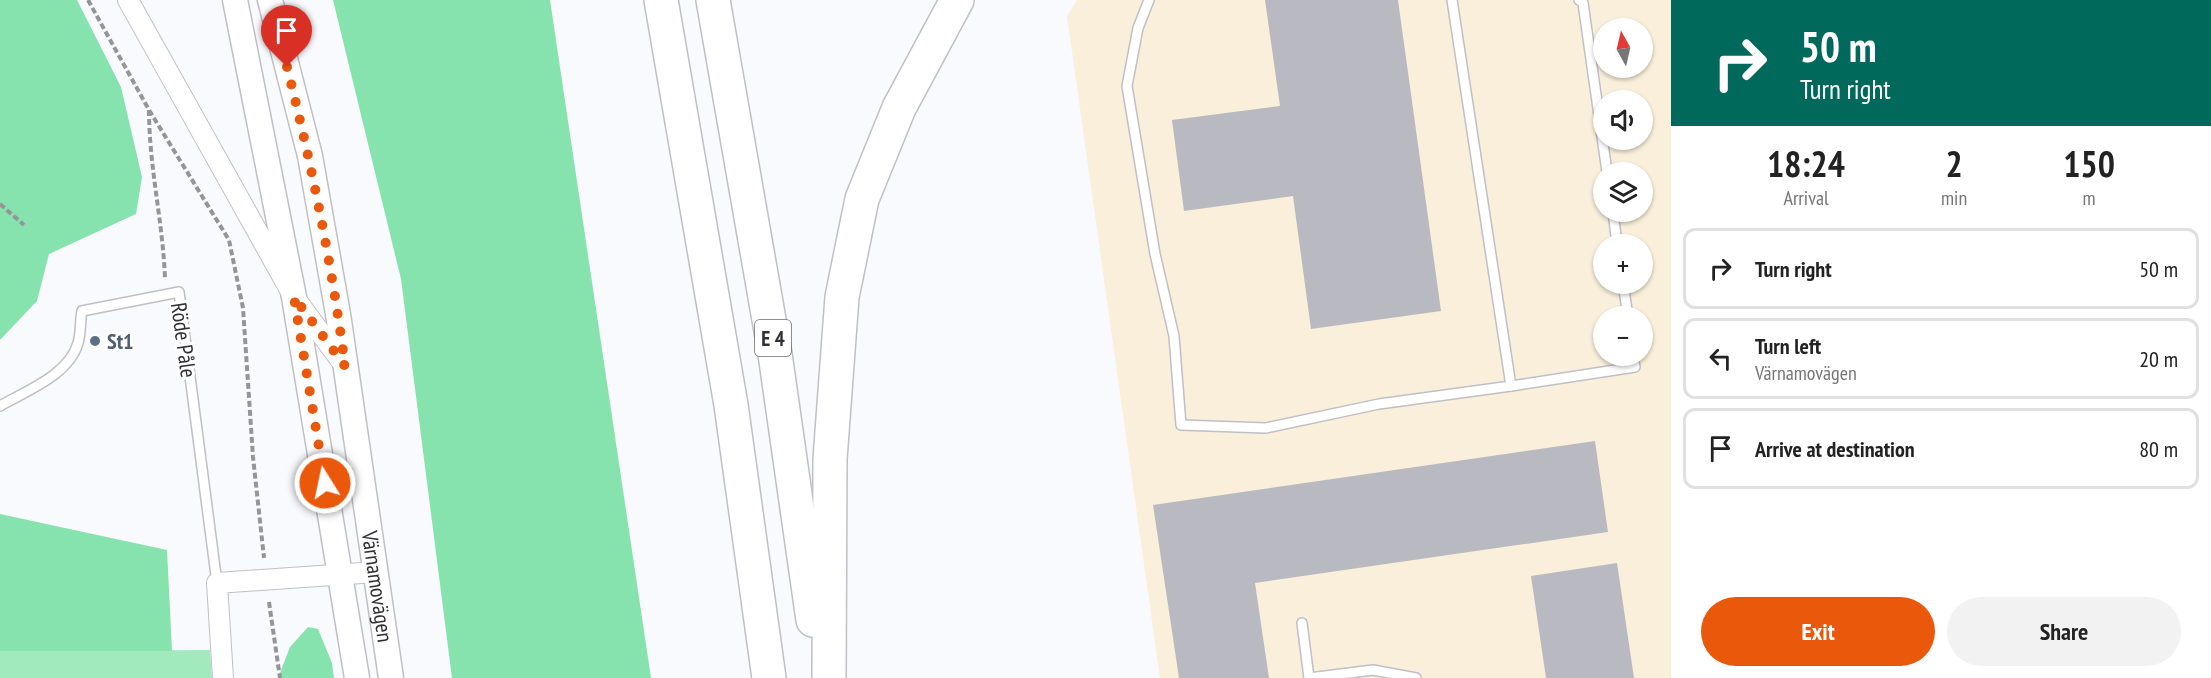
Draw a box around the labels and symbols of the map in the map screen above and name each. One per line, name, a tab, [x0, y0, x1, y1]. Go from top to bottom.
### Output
pin	[261, 5, 312, 67]
north arrow	[1593, 18, 1653, 78]
street label: Röde Påle	[165, 301, 203, 379]
road number: E 4	[755, 320, 791, 356]
place label: St1	[107, 327, 134, 355]
marker: St1	[88, 334, 102, 348]
position arrow	[293, 451, 357, 515]
street label: Värnamovägen	[356, 528, 400, 644]

